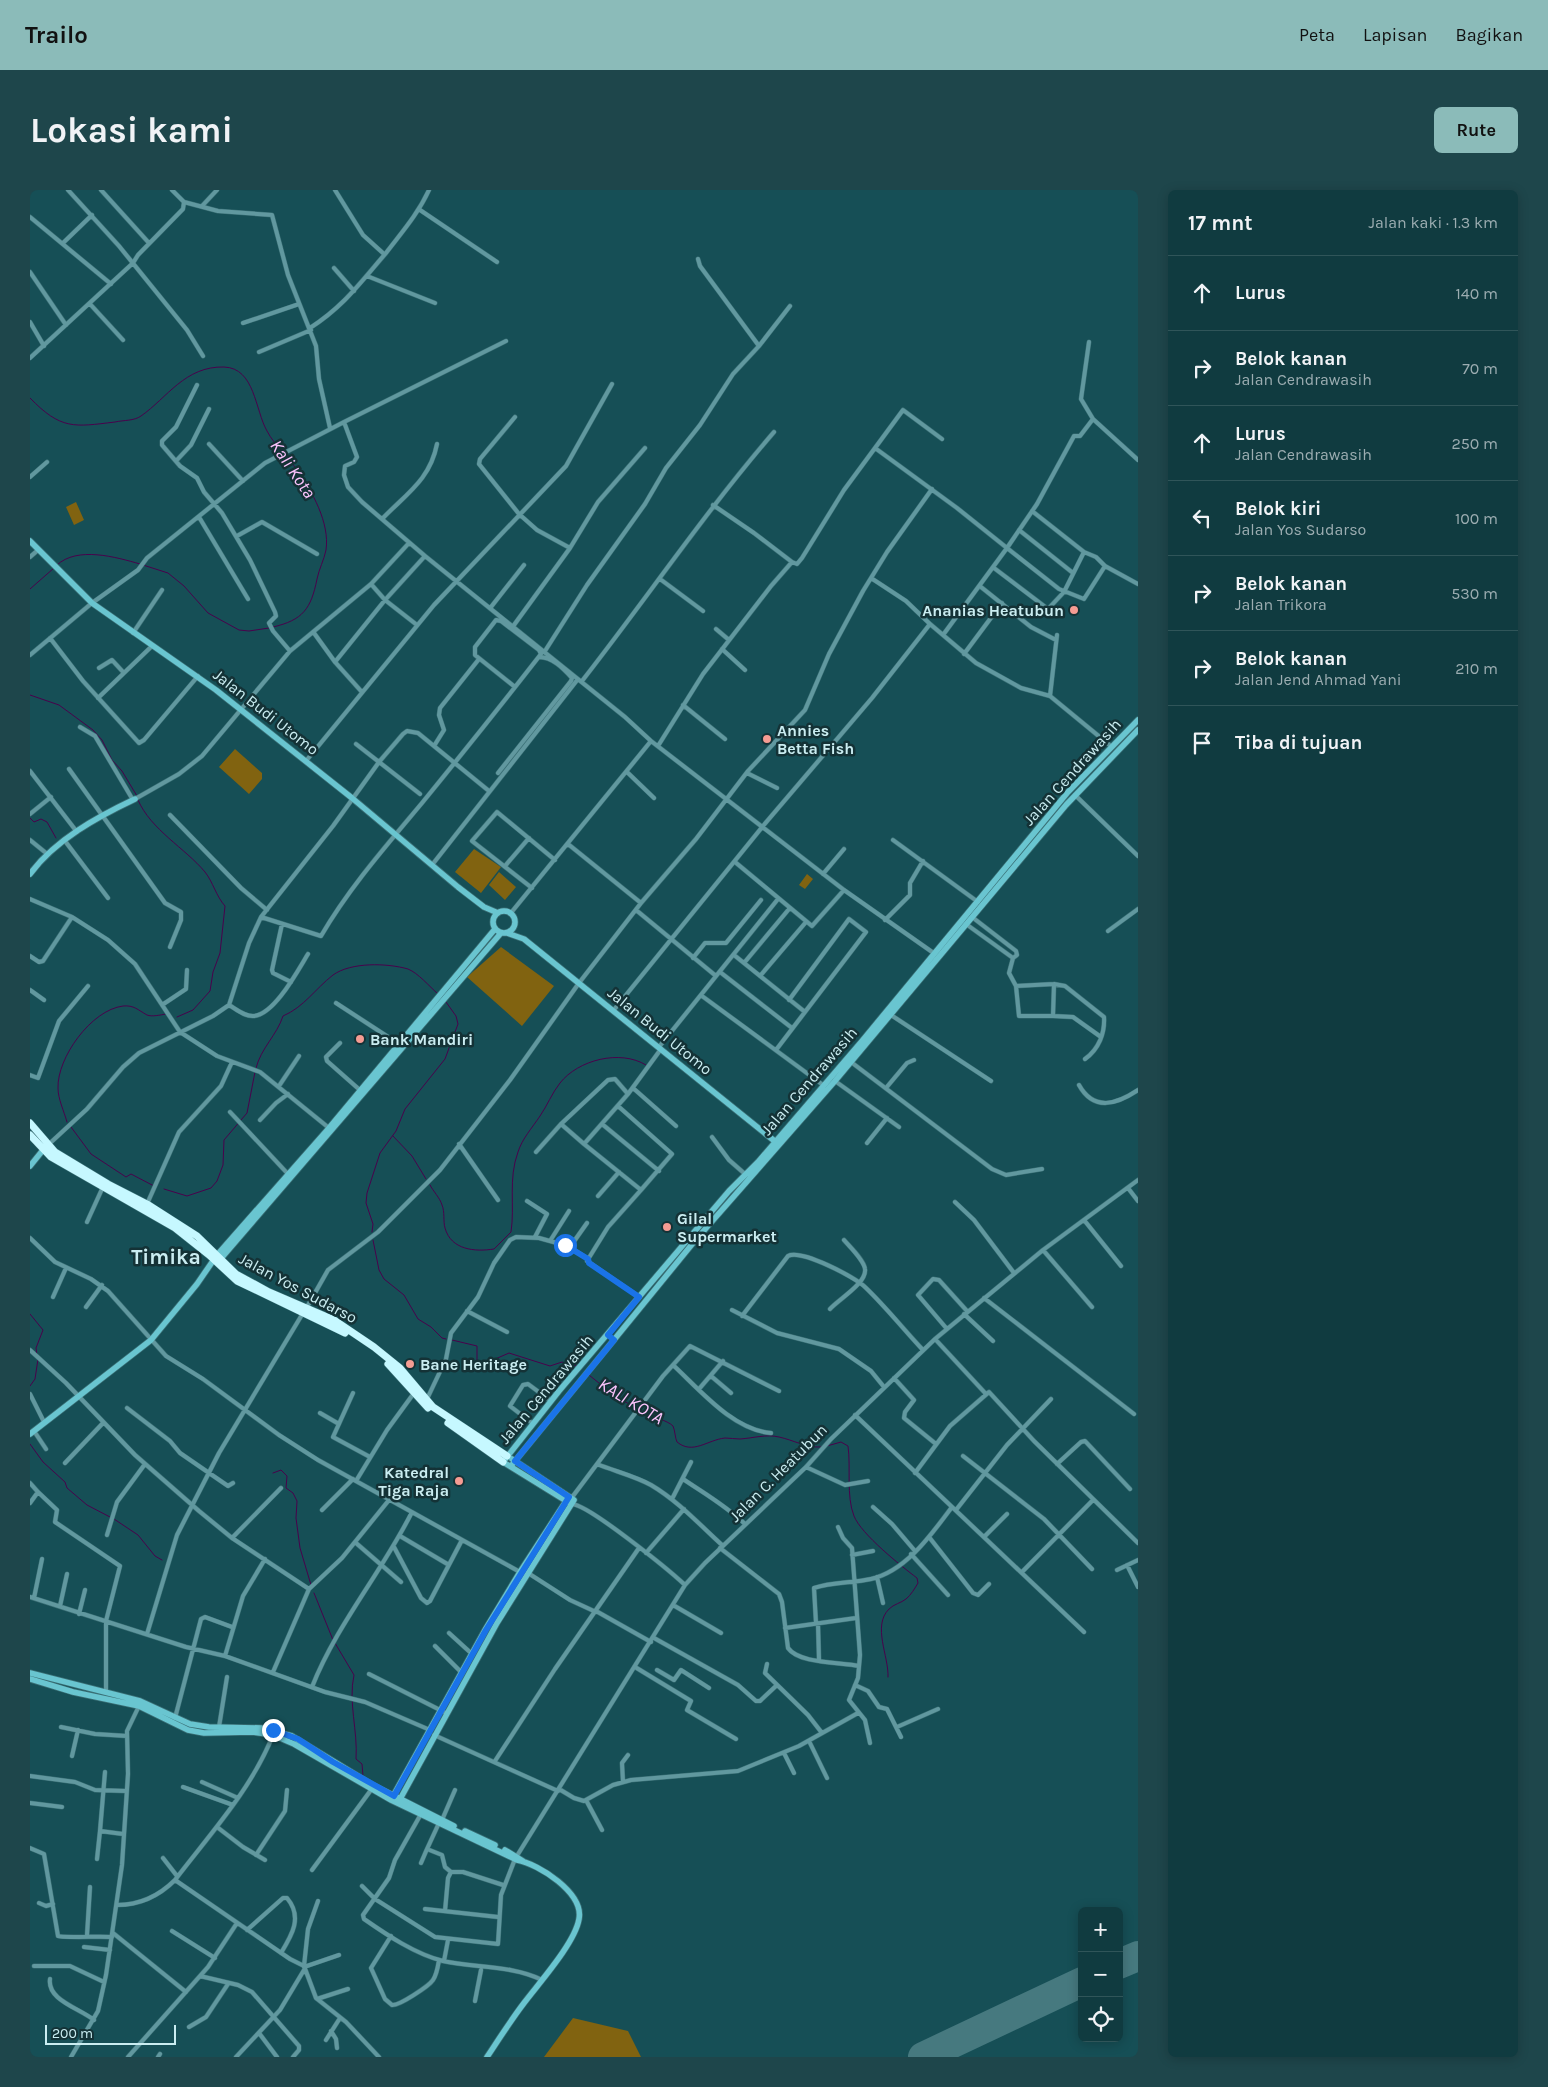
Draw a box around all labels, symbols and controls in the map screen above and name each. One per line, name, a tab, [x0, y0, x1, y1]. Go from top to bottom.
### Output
text: Trailo	[25, 21, 88, 49]
text: Peta	[1299, 24, 1335, 46]
text: Lapisan	[1363, 24, 1427, 46]
text: Bagikan	[1455, 24, 1523, 46]
button: Rute	[1434, 107, 1518, 153]
text: Lokasi kami	[30, 110, 233, 151]
text: 17 mnt	[1188, 211, 1253, 235]
text: Jalan kaki · 1.3 km	[1369, 213, 1498, 232]
icon: ahead	[1188, 279, 1216, 307]
text: Lurus	[1235, 282, 1286, 304]
text: 140 m	[1456, 284, 1498, 303]
text: Belok kanan	[1235, 348, 1347, 370]
icon: right	[1188, 354, 1216, 382]
text: 70 m	[1462, 359, 1498, 378]
text: Jalan Cendrawasih	[1235, 370, 1372, 389]
text: Lurus	[1235, 423, 1286, 445]
icon: ahead	[1188, 429, 1216, 457]
text: 250 m	[1451, 434, 1498, 453]
water label: Kali Kota	[265, 435, 321, 503]
text: Jalan Cendrawasih	[1235, 445, 1372, 464]
text: Belok kiri	[1235, 498, 1321, 520]
icon: left	[1188, 504, 1216, 532]
text: 100 m	[1455, 509, 1498, 528]
text: Jalan Yos Sudarso	[1235, 520, 1366, 539]
text: Belok kanan	[1235, 573, 1347, 595]
icon: right	[1188, 579, 1216, 607]
text: 530 m	[1451, 584, 1498, 603]
text: Jalan Trikora	[1235, 595, 1327, 614]
place label: Ananias Heatubun	[922, 601, 1064, 620]
marker: Ananias Heatubun	[1068, 604, 1080, 616]
text: Belok kanan	[1235, 648, 1347, 670]
icon: right	[1188, 654, 1216, 682]
text: 210 m	[1455, 659, 1498, 678]
street label: Jalan Budi Utomo	[209, 665, 323, 759]
text: Jalan Jend Ahmad Yani	[1235, 670, 1402, 689]
street label: Jalan Cendrawasih	[1019, 715, 1125, 829]
place label: Annies Betta Fish	[777, 721, 854, 758]
icon: arrive	[1188, 729, 1216, 757]
text: Tiba di tujuan	[1235, 732, 1362, 754]
marker: Annies Betta Fish	[761, 733, 773, 745]
street label: Jalan Budi Utomo	[604, 983, 716, 1079]
street label: Jalan Cendrawasih	[757, 1023, 861, 1139]
place label: Bank Mandiri	[370, 1030, 473, 1049]
marker: Bank Mandiri	[354, 1033, 366, 1045]
place label: Gilal Supermarket	[677, 1209, 777, 1246]
marker: Gilal Supermarket	[661, 1221, 673, 1233]
route start	[554, 1234, 577, 1257]
district label: Timika	[131, 1245, 201, 1269]
street label: Jalan Yos Sudarso	[236, 1249, 360, 1327]
street label: Jalan Cendrawasih	[495, 1330, 597, 1448]
place label: Bane Heritage	[420, 1355, 527, 1374]
marker: Bane Heritage	[404, 1358, 416, 1370]
water label: KALI KOTA	[594, 1373, 668, 1429]
street label: Jalan C. Heatubun	[725, 1420, 831, 1526]
place label: Katedral Tiga Raja	[378, 1463, 449, 1500]
marker: Katedral Tiga Raja	[453, 1475, 465, 1487]
route end	[262, 1719, 285, 1742]
map controls	[1078, 1907, 1123, 2042]
button: +	[1078, 1907, 1123, 1952]
button: −	[1078, 1952, 1123, 1997]
button: locate	[1078, 1997, 1123, 2042]
scale bar	[45, 2022, 176, 2045]
text: 200 m	[52, 2025, 93, 2042]

